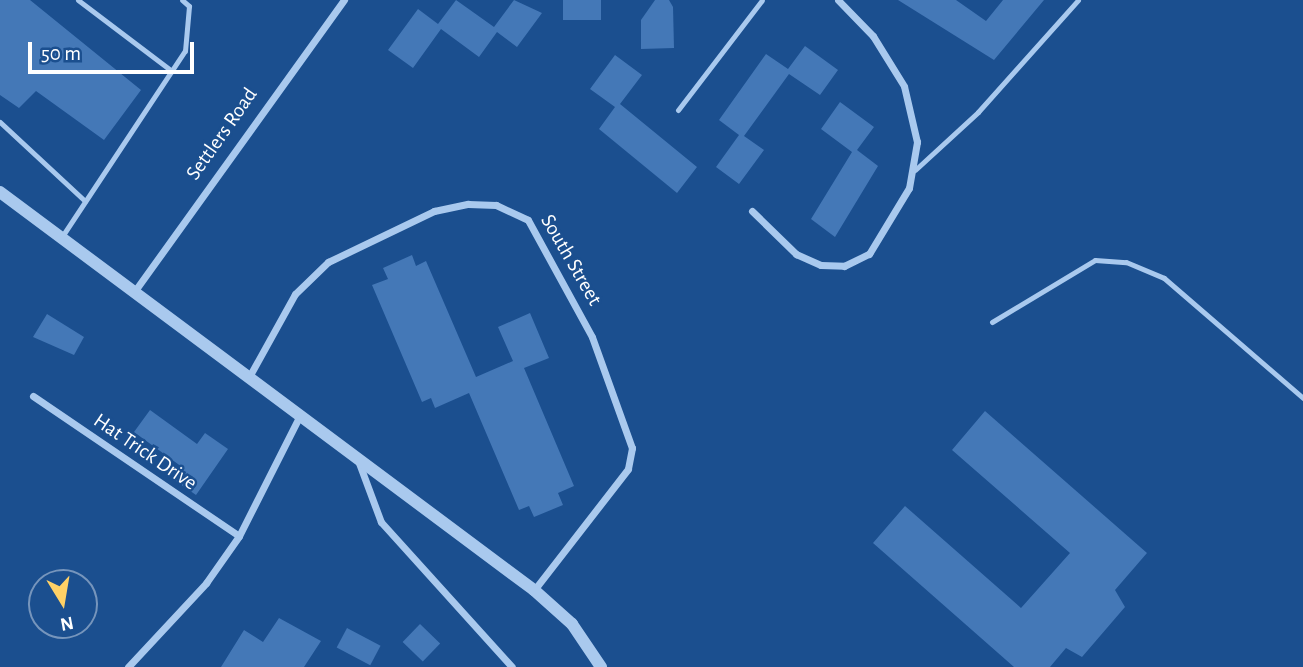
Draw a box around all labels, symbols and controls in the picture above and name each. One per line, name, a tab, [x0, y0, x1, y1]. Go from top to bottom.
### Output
scale bar	[32, 28, 198, 72]
text: 50 m	[41, 43, 81, 64]
street label: Settlers Road	[181, 83, 263, 185]
street label: South Street	[535, 210, 607, 310]
street label: Hat Trick Drive	[88, 408, 202, 496]
north arrow	[28, 569, 98, 639]
text: N	[58, 613, 75, 634]

